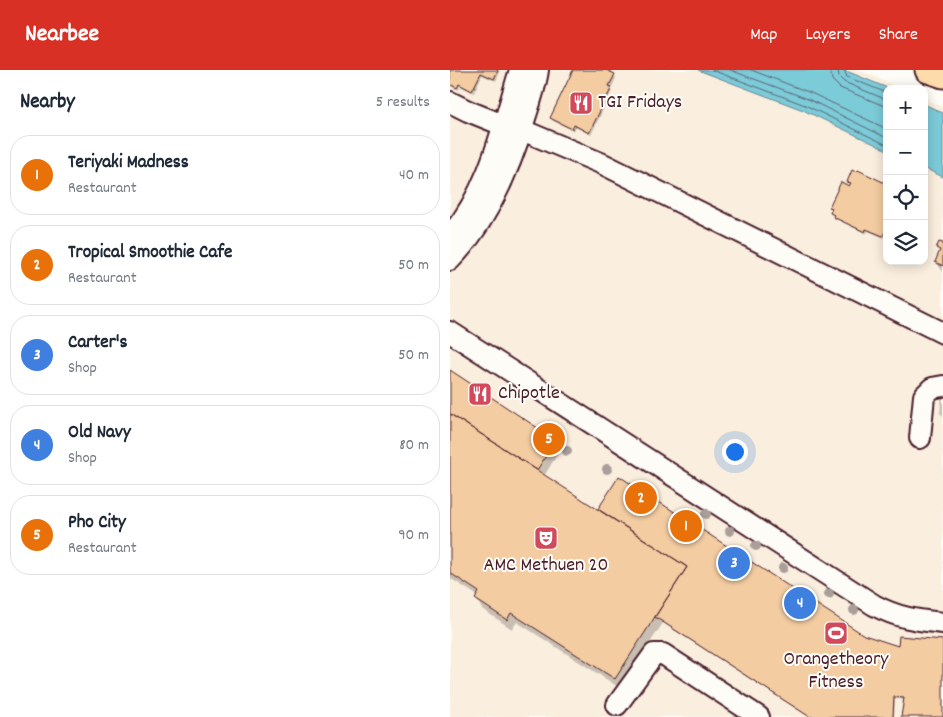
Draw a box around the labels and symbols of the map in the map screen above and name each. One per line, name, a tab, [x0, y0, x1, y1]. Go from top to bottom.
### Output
place label: TGI Fridays	[598, 89, 682, 117]
restaurant icon: TGI Fridays	[568, 90, 594, 116]
place label: Chipotle	[498, 380, 560, 408]
restaurant icon: Chipotle	[467, 381, 493, 407]
pin: 5	[533, 420, 565, 458]
your location	[722, 439, 748, 465]
pin: 2	[625, 479, 657, 517]
pin: 1	[670, 507, 702, 545]
theatre icon: AMC Methuen 20	[533, 525, 559, 551]
pin: 3	[718, 544, 750, 582]
place label: AMC Methuen 20	[483, 552, 609, 580]
pin: 4	[784, 584, 816, 622]
sports icon: Orangetheory Fitness	[823, 620, 849, 646]
place label: Orangetheory Fitness	[784, 646, 889, 697]

